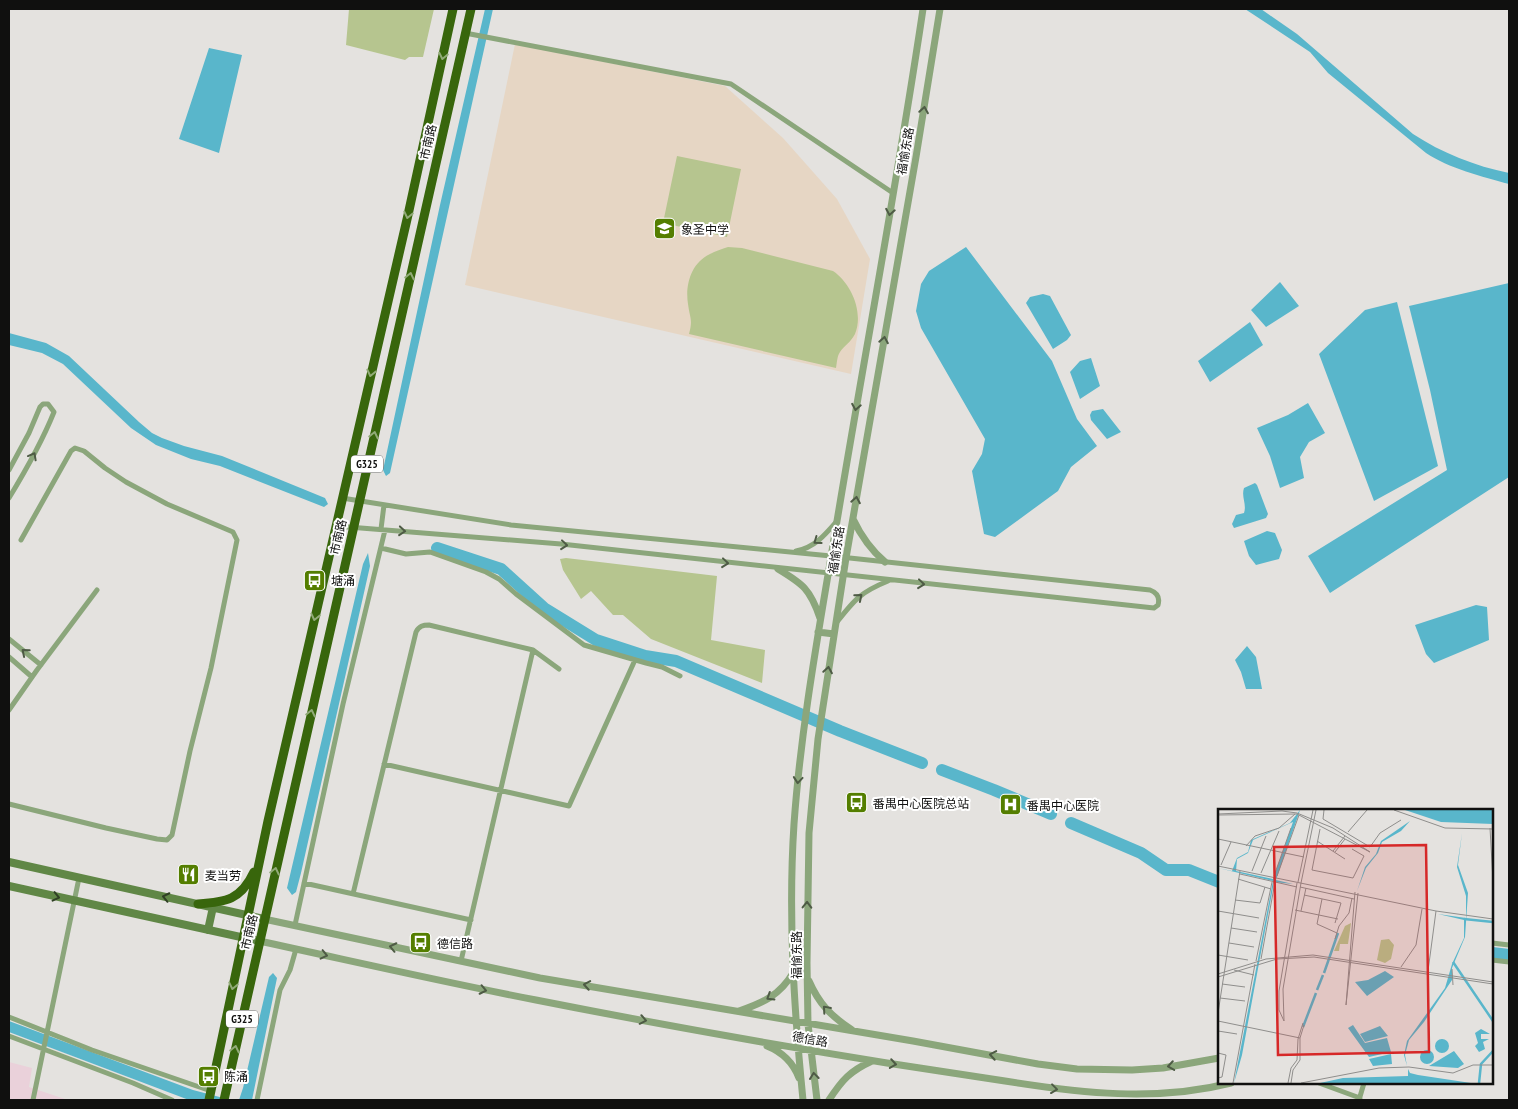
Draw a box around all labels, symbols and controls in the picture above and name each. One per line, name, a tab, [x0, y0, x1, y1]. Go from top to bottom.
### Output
one-way arrow	[438, 52, 449, 61]
one-way arrow	[918, 106, 928, 115]
street label: 市南路	[417, 123, 439, 161]
street label: 福愉东路	[893, 126, 917, 176]
one-way arrow	[885, 208, 895, 217]
one-way arrow	[403, 211, 414, 220]
school or university icon: 象圣中学	[653, 217, 677, 241]
place label: 象圣中学	[681, 222, 729, 237]
one-way arrow	[404, 272, 415, 281]
one-way arrow	[878, 335, 888, 344]
one-way arrow	[366, 369, 377, 378]
one-way arrow	[851, 403, 861, 411]
one-way arrow	[368, 430, 379, 439]
one-way arrow	[27, 452, 37, 461]
road number: G325	[351, 456, 383, 472]
one-way arrow	[851, 495, 861, 504]
street label: 市南路	[327, 518, 349, 556]
one-way arrow	[398, 525, 406, 536]
street label: 福愉东路	[825, 525, 847, 575]
one-way arrow	[813, 535, 823, 544]
one-way arrow	[560, 539, 568, 550]
one-way arrow	[721, 557, 729, 568]
bus stop icon: 塘涌	[303, 568, 327, 592]
place label: 塘涌	[331, 573, 355, 588]
one-way arrow	[918, 578, 926, 589]
one-way arrow	[853, 594, 862, 603]
one-way arrow	[310, 612, 321, 621]
one-way arrow	[21, 648, 30, 657]
one-way arrow	[822, 665, 833, 673]
one-way arrow	[305, 708, 316, 717]
one-way arrow	[792, 777, 803, 785]
bus stop icon: 番禺中心医院总站	[845, 791, 869, 815]
hospital icon: 番禺中心医院	[999, 793, 1023, 817]
place label: 番禺中心医院总站	[873, 796, 969, 811]
place label: 番禺中心医院	[1027, 798, 1099, 813]
inset map	[1218, 809, 1493, 1084]
restaurant icon: 麦当劳	[177, 863, 201, 887]
one-way arrow	[269, 867, 280, 876]
place label: 麦当劳	[205, 868, 241, 883]
one-way arrow	[52, 891, 61, 901]
one-way arrow	[162, 892, 171, 903]
one-way arrow	[802, 901, 812, 908]
street label: 市南路	[238, 913, 260, 951]
bus stop icon: 德信路	[409, 931, 433, 955]
street label: 福愉东路	[789, 931, 804, 979]
place label: 德信路	[437, 936, 473, 951]
one-way arrow	[388, 942, 397, 953]
one-way arrow	[320, 949, 329, 960]
one-way arrow	[229, 981, 239, 990]
one-way arrow	[582, 981, 591, 991]
one-way arrow	[479, 984, 487, 994]
one-way arrow	[766, 990, 775, 1000]
one-way arrow	[823, 1005, 832, 1014]
road number: G325	[226, 1011, 258, 1028]
one-way arrow	[638, 1015, 647, 1025]
street label: 德信路	[791, 1028, 829, 1050]
one-way arrow	[229, 1045, 240, 1053]
one-way arrow	[988, 1051, 997, 1061]
one-way arrow	[889, 1059, 898, 1069]
one-way arrow	[1167, 1061, 1176, 1071]
bus stop icon: 陈涌	[196, 1064, 220, 1088]
place label: 陈涌	[224, 1069, 248, 1084]
one-way arrow	[809, 1071, 820, 1079]
one-way arrow	[1050, 1083, 1058, 1094]

